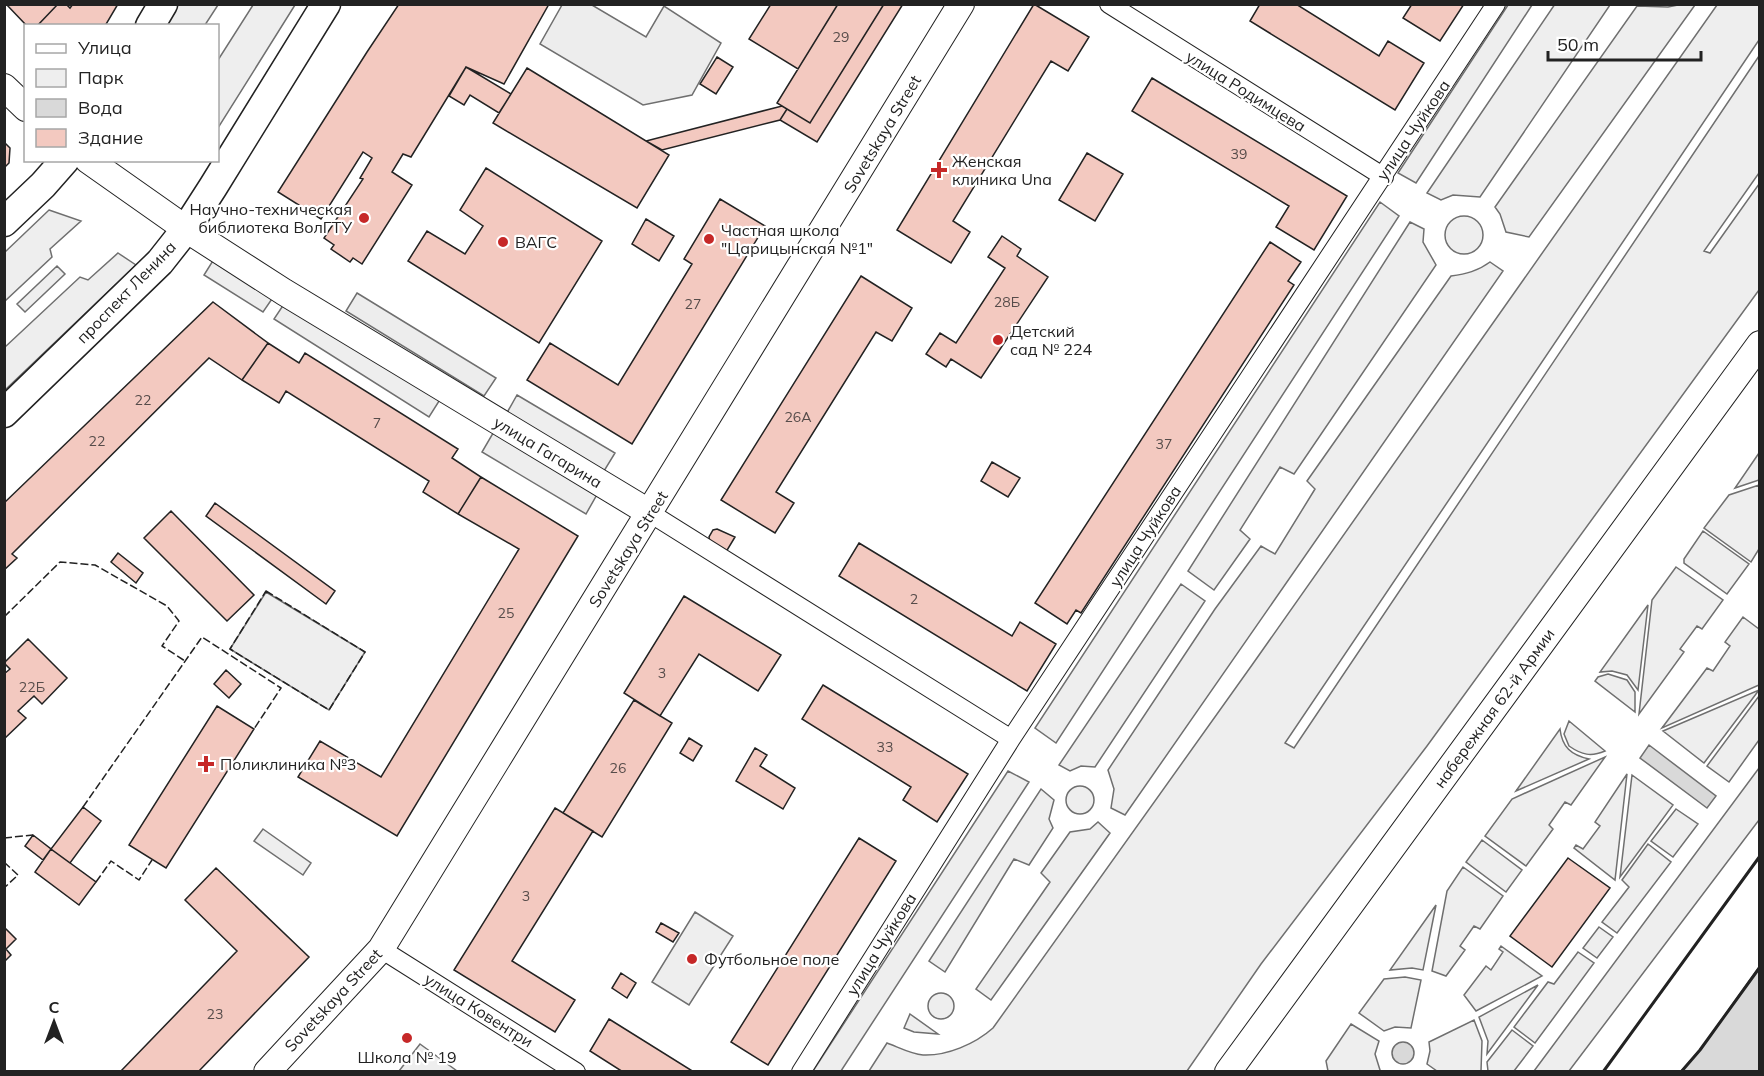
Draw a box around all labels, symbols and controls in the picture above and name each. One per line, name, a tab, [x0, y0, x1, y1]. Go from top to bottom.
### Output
legend	[24, 24, 219, 162]
scale bar	[1548, 24, 1701, 62]
house number: 29	[833, 28, 849, 46]
text: 50 m	[1557, 33, 1599, 56]
text: Улица	[77, 36, 132, 59]
street label: улица Родимцева	[1182, 46, 1310, 136]
text: Парк	[78, 66, 124, 89]
street label: Sovetskaya Street	[839, 71, 925, 196]
street label: улица Чуйкова	[1372, 76, 1454, 184]
text: Вода	[78, 96, 123, 119]
text: Здание	[78, 126, 143, 149]
house number: 39	[1231, 145, 1247, 163]
place label: Женская клиника Una	[952, 151, 1052, 189]
marker: Женская клиника Una	[930, 161, 948, 179]
place label: Научно-техническая библиотека ВолГТУ	[190, 199, 352, 237]
marker: Научно-техническая библиотека ВолГТУ	[357, 211, 371, 225]
place label: Частная школа "Царицынская №1"	[721, 220, 873, 258]
place label: ВАГС	[515, 232, 557, 252]
marker: Частная школа "Царицынская №1"	[702, 232, 716, 246]
marker: ВАГС	[496, 235, 510, 249]
street label: проспект Ленина	[72, 237, 180, 347]
house number: 28Б	[994, 293, 1020, 311]
house number: 27	[685, 295, 701, 313]
place label: Детский сад № 224	[1010, 321, 1092, 359]
marker: Детский сад № 224	[991, 333, 1005, 347]
house number: 22	[135, 391, 151, 409]
house number: 26А	[784, 408, 812, 426]
street label: улица Гагарина	[490, 412, 606, 492]
house number: 7	[373, 414, 381, 432]
house number: 22	[89, 432, 105, 450]
house number: 37	[1156, 435, 1172, 453]
street label: улица Чуйкова	[1105, 482, 1185, 590]
street label: Sovetskaya Street	[584, 487, 672, 611]
house number: 2	[910, 590, 918, 608]
house number: 25	[498, 604, 514, 622]
street label: набережная 62-й Армии	[1429, 624, 1559, 792]
house number: 3	[658, 664, 666, 682]
house number: 22Б	[19, 678, 45, 696]
house number: 33	[877, 738, 893, 756]
place label: Поликлиника №3	[220, 754, 356, 774]
marker: Поликлиника №3	[197, 755, 215, 773]
house number: 26	[610, 759, 626, 777]
house number: 3	[522, 887, 530, 905]
street label: улица Чуйкова	[842, 889, 920, 999]
street label: Sovetskaya Street	[280, 944, 386, 1056]
place label: Футбольное поле	[704, 949, 839, 969]
marker: Футбольное поле	[685, 952, 699, 966]
street label: улица Ковентри	[421, 969, 537, 1051]
north arrow	[24, 992, 84, 1052]
text: С	[49, 997, 60, 1017]
house number: 23	[207, 1005, 223, 1023]
marker: Школа № 19	[400, 1031, 414, 1045]
place label: Школа № 19	[357, 1047, 457, 1067]

